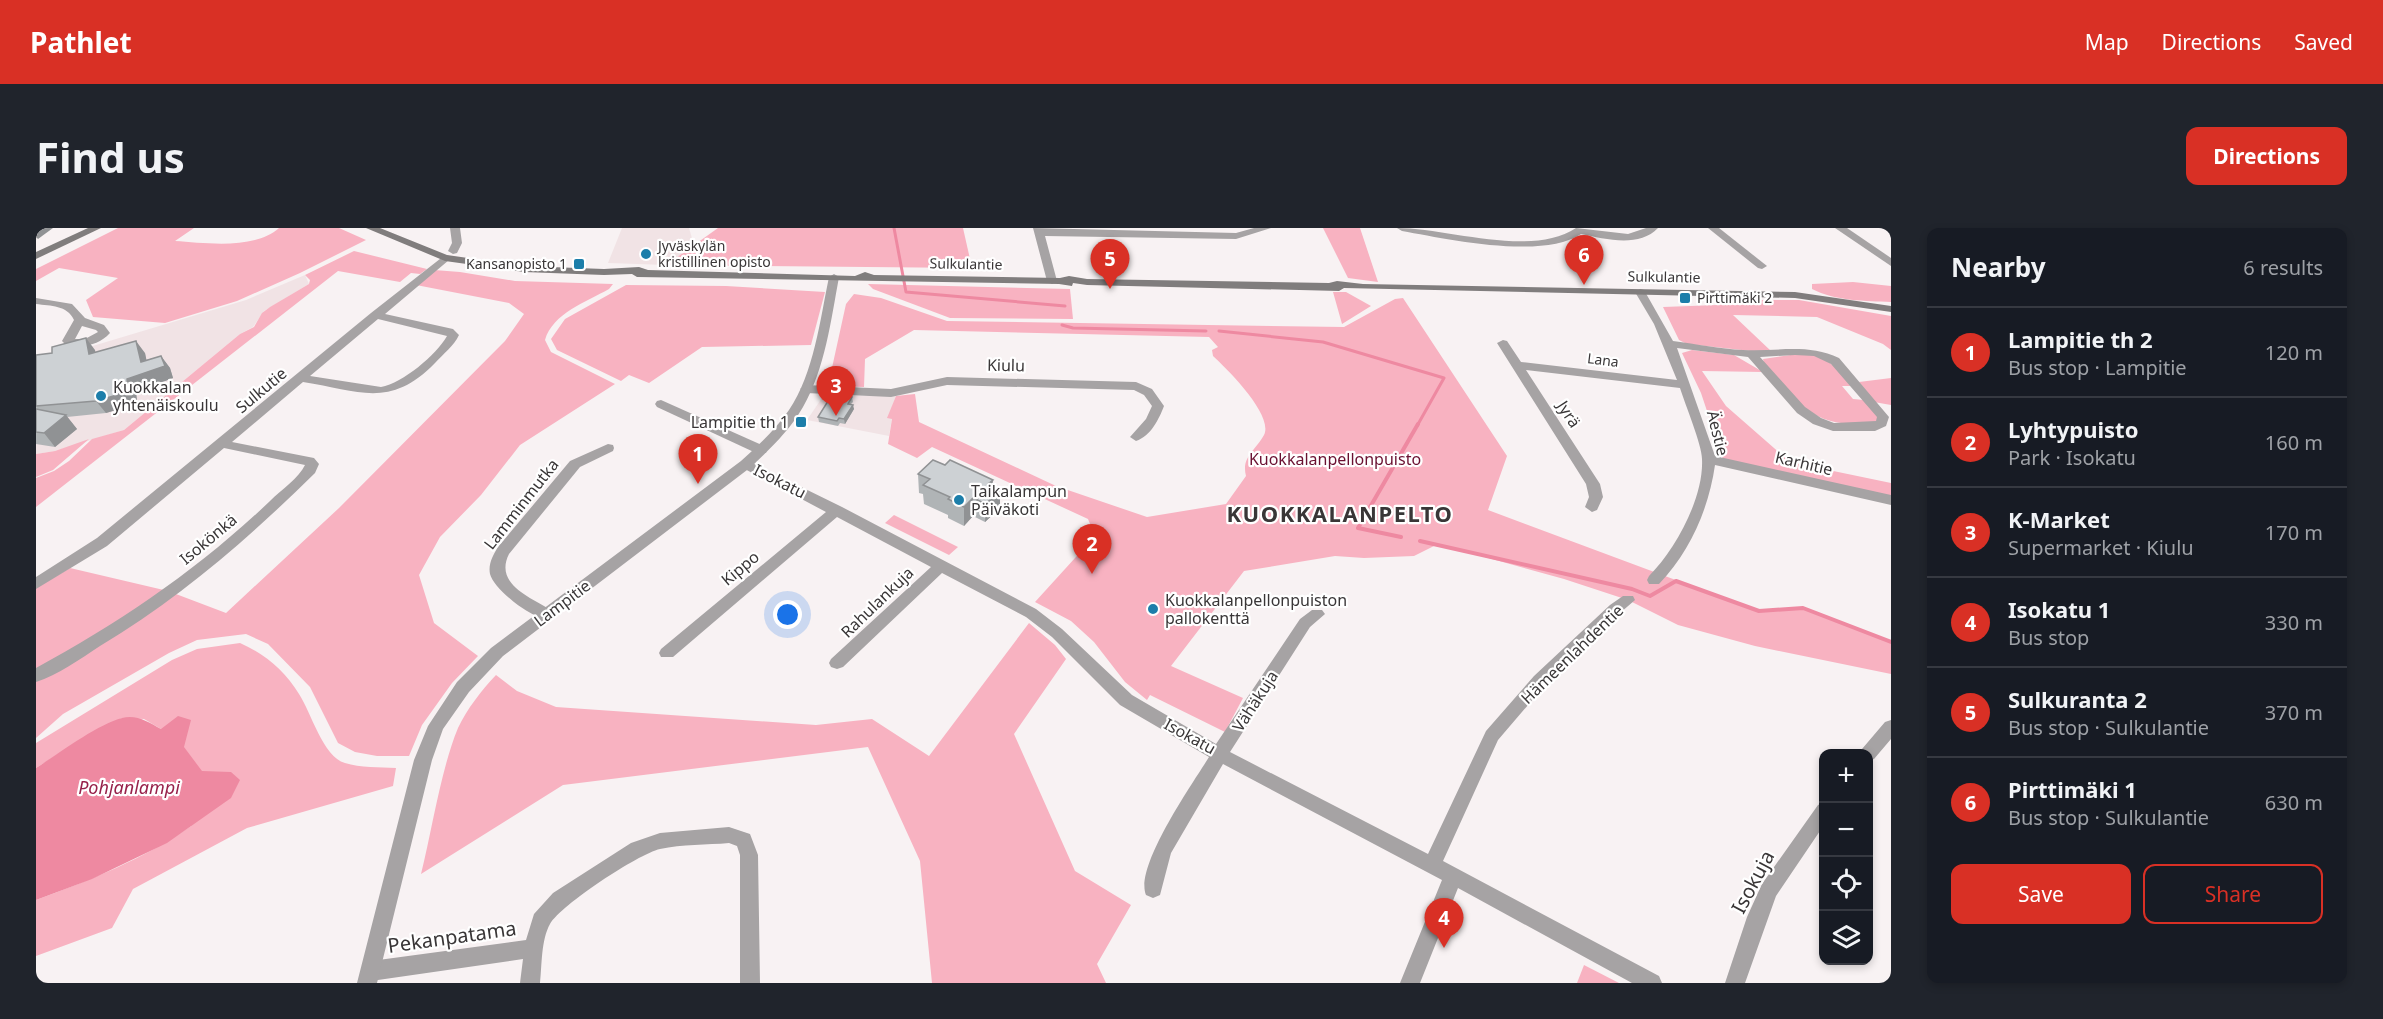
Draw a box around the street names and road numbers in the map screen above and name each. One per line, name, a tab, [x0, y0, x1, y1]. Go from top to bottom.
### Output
street label: Sulkulantie	[929, 253, 1003, 274]
street label: Sulkulantie	[1627, 266, 1701, 287]
street label: Lana	[1586, 348, 1620, 371]
street label: Kiulu	[987, 354, 1025, 376]
street label: Sulkutie	[231, 362, 291, 418]
street label: Jyrä	[1551, 395, 1586, 432]
street label: Äestie	[1702, 408, 1734, 458]
street label: Karhitie	[1773, 446, 1835, 480]
street label: Lamminmutka	[479, 454, 563, 554]
street label: Isokatu	[750, 458, 810, 504]
street label: Isokönkä	[175, 509, 241, 569]
street label: Kippo	[716, 546, 764, 590]
street label: Rahulankuja	[836, 562, 918, 642]
street label: Lampitie	[529, 575, 595, 631]
street label: Hämeenlahdentie	[1516, 599, 1628, 709]
street label: Vähäkuja	[1227, 666, 1283, 736]
street label: Isokatu	[1160, 713, 1220, 759]
street label: Isokuja	[1725, 845, 1780, 918]
street label: Pekanpatama	[386, 914, 518, 959]

